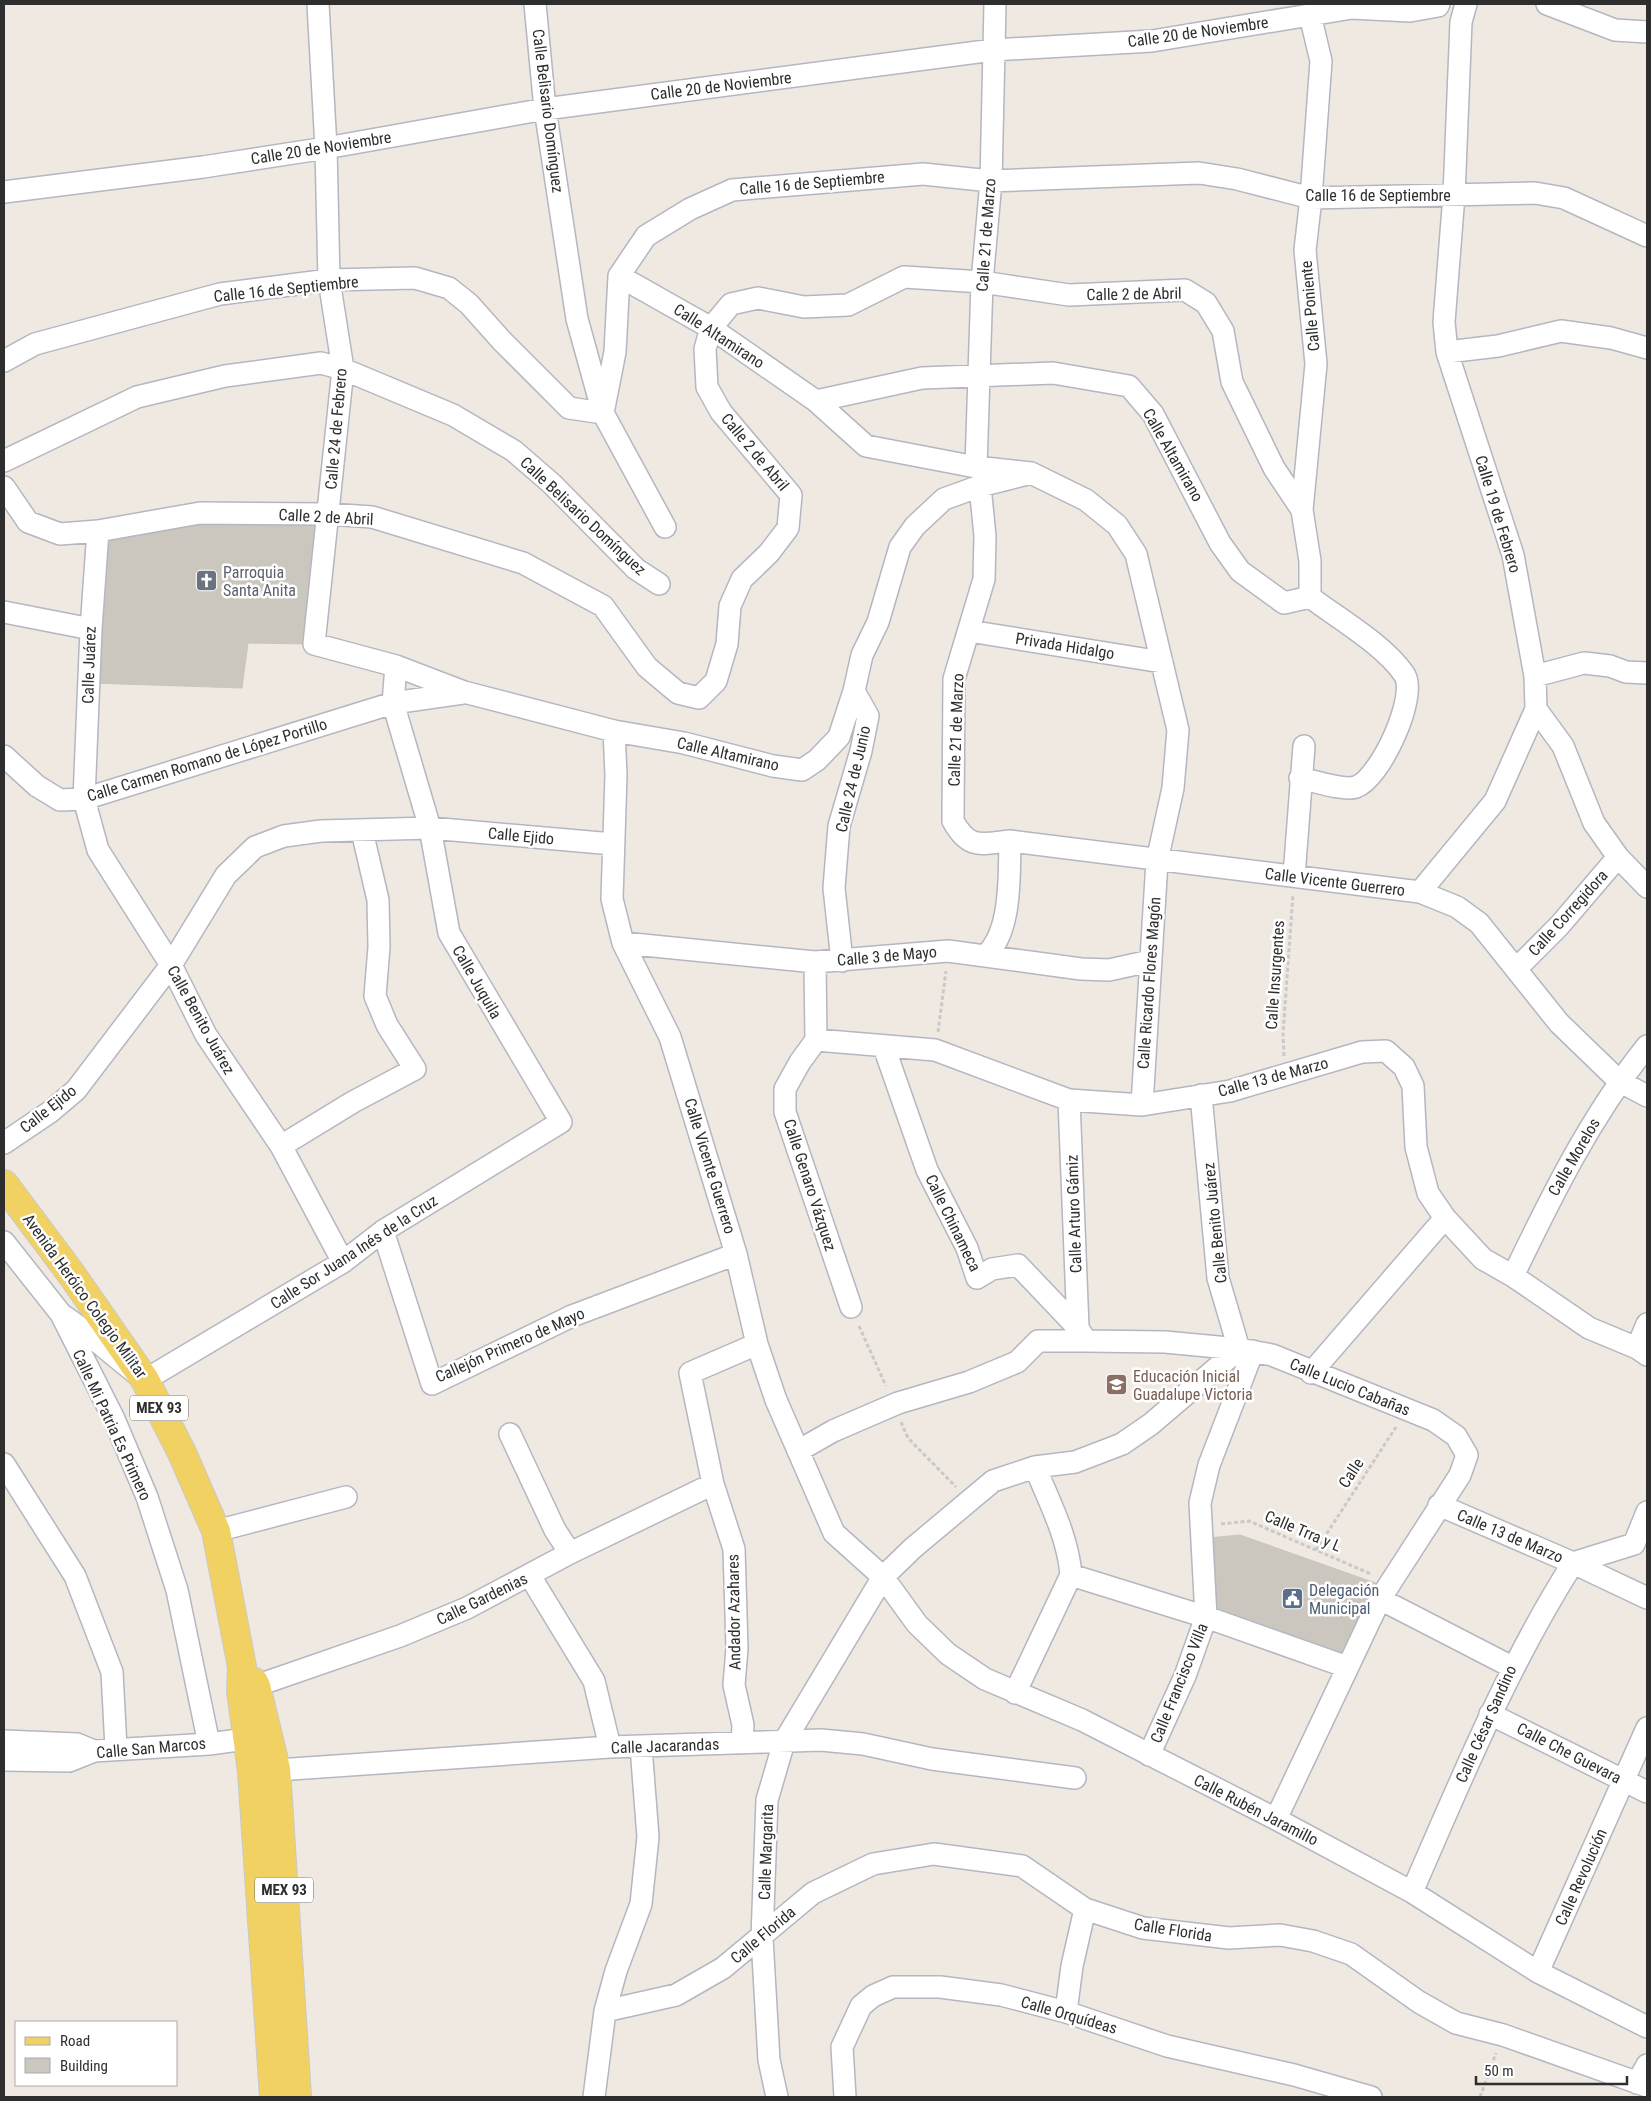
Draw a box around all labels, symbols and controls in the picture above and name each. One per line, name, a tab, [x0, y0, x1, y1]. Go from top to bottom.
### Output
street label: Calle 20 de Noviembre	[1126, 13, 1270, 51]
street label: Calle Belisario Domínguez	[529, 28, 567, 194]
street label: Calle 20 de Noviembre	[649, 68, 793, 104]
street label: Calle 20 de Noviembre	[249, 128, 393, 168]
street label: Calle 16 de Septiembre	[739, 167, 885, 199]
street label: Calle 21 de Marzo	[973, 178, 999, 292]
street label: Calle 16 de Septiembre	[1305, 186, 1451, 205]
street label: Calle Poniente	[1297, 260, 1323, 352]
street label: Calle 16 de Septiembre	[213, 272, 359, 306]
street label: Calle 2 de Abril	[1086, 284, 1182, 304]
street label: Calle Altamirano	[670, 300, 768, 372]
street label: Calle 24 de Febrero	[321, 368, 351, 490]
street label: Calle Altamirano	[1139, 405, 1207, 505]
street label: Calle 2 de Abril	[717, 409, 793, 495]
street label: Calle Belisario Domínguez	[516, 453, 650, 579]
street label: Calle 19 de Febrero	[1471, 453, 1525, 575]
street label: Calle 2 de Abril	[278, 505, 374, 529]
place label: Parroquia Santa Anita	[223, 563, 296, 600]
church icon: Parroquia Santa Anita	[195, 569, 219, 593]
street label: Calle Juárez	[78, 626, 100, 704]
street label: Privada Hidalgo	[1014, 629, 1116, 663]
street label: Calle 21 de Marzo	[945, 673, 967, 787]
street label: Calle Carmen Romano de López Portillo	[85, 714, 329, 806]
street label: Calle 24 de Junio	[832, 724, 874, 834]
street label: Calle Altamirano	[675, 733, 781, 775]
street label: Calle Ejido	[487, 824, 555, 848]
street label: Calle Vicente Guerrero	[1264, 864, 1406, 900]
street label: Calle Corregidora	[1524, 866, 1612, 960]
street label: Calle Ricardo Flores Magón	[1133, 896, 1165, 1070]
street label: Calle Insurgentes	[1262, 920, 1288, 1030]
street label: Calle Juquila	[448, 942, 506, 1022]
street label: Calle 3 de Mayo	[836, 942, 938, 970]
street label: Calle Benito Juárez	[163, 962, 239, 1078]
street label: Calle 13 de Marzo	[1216, 1053, 1330, 1101]
street label: Calle Ejido	[16, 1081, 80, 1137]
street label: Calle Vicente Guerrero	[680, 1096, 740, 1236]
street label: Calle Morelos	[1544, 1115, 1604, 1199]
street label: Calle Genaro Vázquez	[780, 1117, 840, 1253]
street label: Calle Arturo Gámiz	[1062, 1154, 1086, 1274]
street label: Calle Benito Juárez	[1199, 1162, 1231, 1284]
street label: Calle Chinameca	[921, 1171, 985, 1275]
street label: Calle Sor Juana Inés de la Cruz	[267, 1191, 441, 1313]
street label: Avenida Heróico Colegio Militar	[19, 1210, 151, 1382]
street label: Callejón Primero de Mayo	[432, 1304, 588, 1386]
street label: Calle Mi Patria Es Primero	[69, 1346, 155, 1504]
street label: Calle Lucio Cabañas	[1287, 1354, 1413, 1420]
place label: Educación Inicial Guadalupe Victoria	[1133, 1367, 1253, 1404]
school or university icon: Educación Inicial Guadalupe Victoria	[1105, 1373, 1129, 1397]
road number: MEX 93	[130, 1396, 188, 1420]
street label: Calle	[1334, 1455, 1368, 1491]
street label: Calle 13 de Marzo	[1454, 1505, 1566, 1567]
street label: Calle Trra y L	[1262, 1506, 1345, 1556]
street label: Andador Azahares	[723, 1554, 745, 1670]
street label: Calle Gardenias	[433, 1569, 531, 1629]
place label: Delegación Municipal	[1309, 1581, 1379, 1618]
public building icon: Delegación Municipal	[1281, 1587, 1305, 1611]
street label: Calle Francisco Villa	[1146, 1620, 1212, 1746]
street label: Calle César Sandino	[1452, 1662, 1520, 1786]
street label: Calle Che Guevara	[1514, 1719, 1624, 1787]
street label: Calle San Marcos	[95, 1734, 207, 1762]
street label: Calle Jacarandas	[610, 1735, 720, 1757]
street label: Calle Rubén Jaramillo	[1191, 1770, 1321, 1850]
street label: Calle Margarita	[755, 1804, 777, 1900]
street label: Calle Revolución	[1551, 1826, 1611, 1928]
road number: MEX 93	[255, 1878, 313, 1902]
street label: Calle Florida	[727, 1902, 799, 1968]
street label: Calle Florida	[1133, 1914, 1213, 1946]
street label: Calle Orquídeas	[1019, 1992, 1119, 2038]
legend	[15, 2021, 178, 2086]
text: Road	[60, 2032, 90, 2050]
scale bar	[1476, 2054, 1627, 2086]
text: Building	[60, 2057, 108, 2075]
text: 50 m	[1484, 2062, 1514, 2080]

